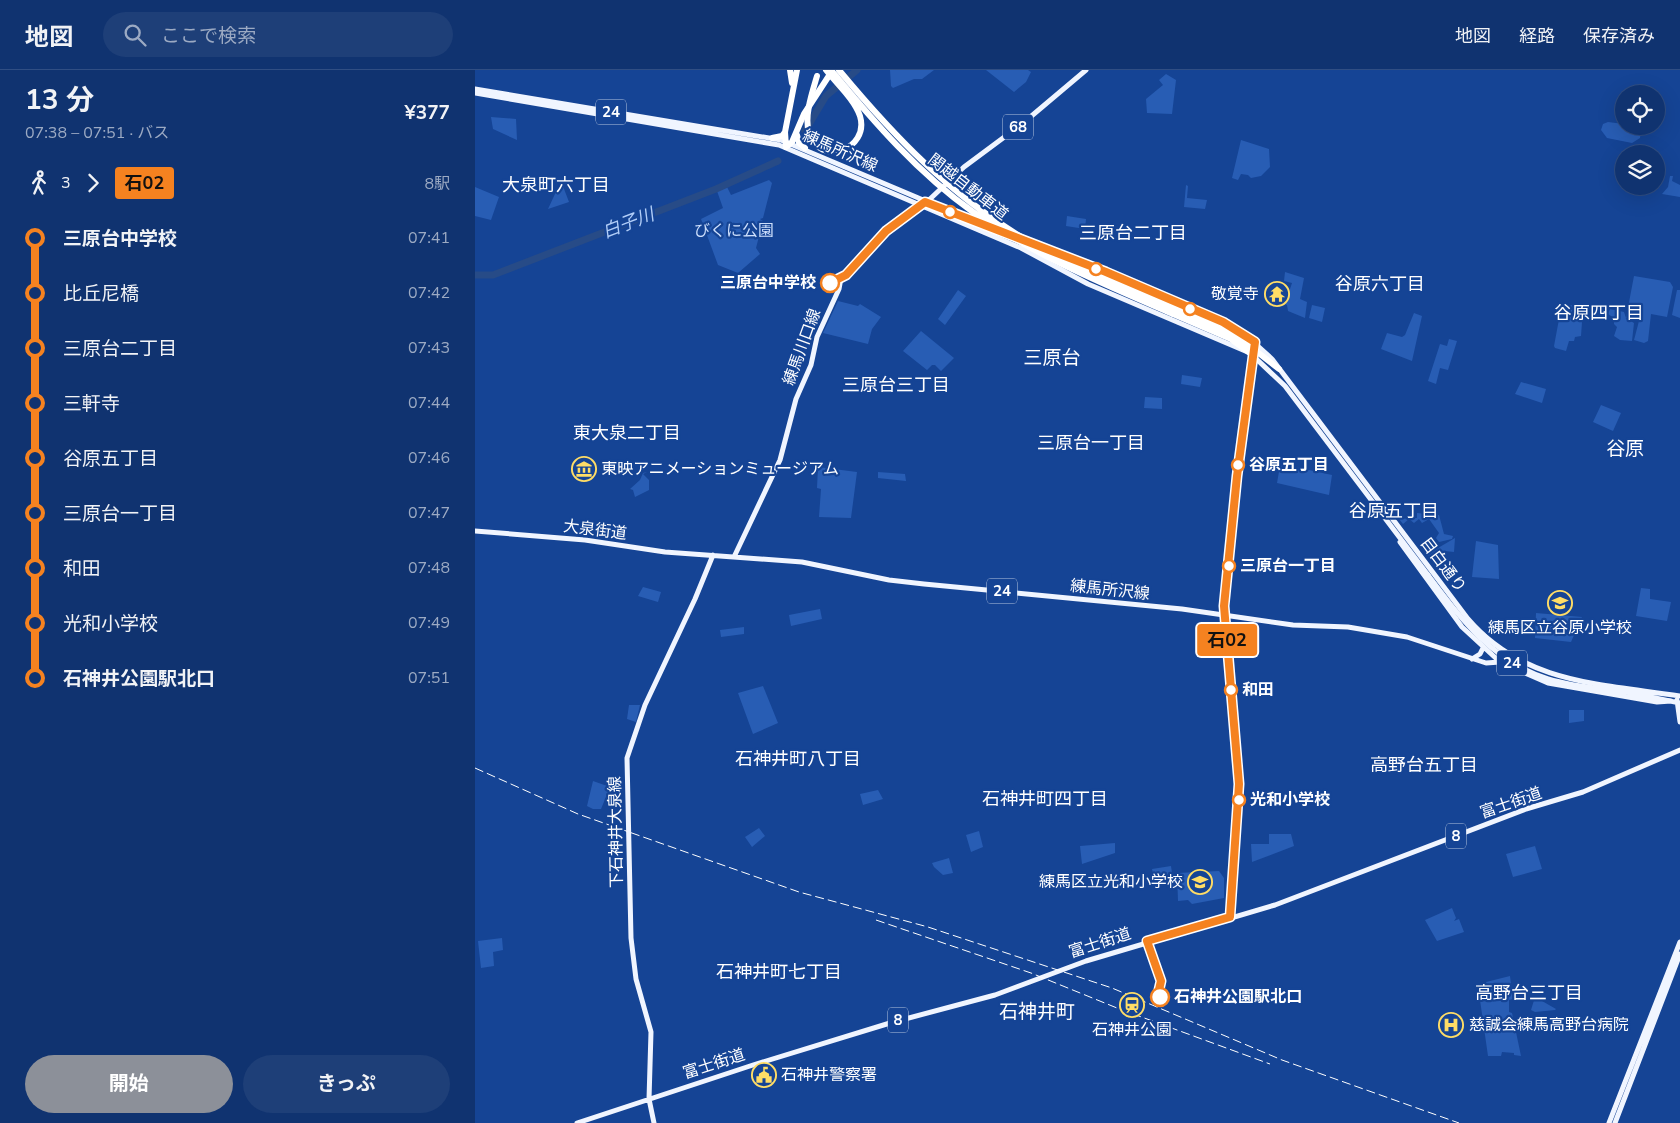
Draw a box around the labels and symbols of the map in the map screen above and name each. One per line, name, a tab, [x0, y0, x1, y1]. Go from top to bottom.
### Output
road number: 24	[596, 100, 626, 124]
road number: 68	[1003, 114, 1033, 140]
street label: 練馬所沢線	[799, 125, 881, 177]
street label: 関越自動車道	[923, 149, 1013, 225]
district label: 大泉町六丁目	[502, 173, 610, 197]
water label: 白子川	[598, 201, 659, 244]
unlabelled marker	[943, 205, 957, 219]
park label: びくに公園	[694, 220, 774, 242]
district label: 三原台二丁目	[1079, 221, 1187, 245]
unlabelled marker	[1089, 262, 1103, 276]
place label: 三原台中学校	[720, 272, 816, 294]
district label: 谷原六丁目	[1335, 272, 1425, 296]
marker: 三原台中学校	[820, 273, 840, 293]
temple icon: 敬覚寺	[1264, 281, 1290, 307]
place label: 敬覚寺	[1211, 283, 1259, 305]
district label: 谷原四丁目	[1554, 301, 1644, 325]
unlabelled marker	[1183, 302, 1197, 316]
street label: 練馬川口線	[778, 306, 826, 388]
district label: 三原台	[1023, 345, 1081, 371]
district label: 三原台三丁目	[842, 373, 950, 397]
district label: 東大泉二丁目	[573, 421, 681, 445]
district label: 三原台一丁目	[1037, 431, 1145, 455]
district label: 谷原	[1606, 436, 1644, 462]
place label: 谷原五丁目	[1249, 454, 1329, 476]
museum icon: 東映アニメーションミュージアム	[571, 456, 597, 482]
place label: 東映アニメーションミュージアム	[601, 458, 839, 480]
marker: 谷原五丁目	[1231, 458, 1245, 472]
district label: 谷原五丁目	[1349, 499, 1439, 523]
street label: 大泉街道	[562, 515, 628, 545]
street label: 目白通り	[1415, 533, 1471, 597]
place label: 三原台一丁目	[1240, 555, 1336, 577]
marker: 三原台一丁目	[1222, 559, 1236, 573]
street label: 練馬所沢線	[1069, 575, 1151, 605]
road number: 24	[987, 578, 1017, 604]
school or university icon: 練馬区立谷原小学校	[1547, 590, 1573, 616]
place label: 練馬区立谷原小学校	[1488, 617, 1632, 639]
line badge: 石02	[1198, 624, 1256, 656]
road number: 24	[1497, 650, 1527, 676]
place label: 和田	[1242, 679, 1274, 701]
marker: 和田	[1224, 683, 1238, 697]
district label: 石神井町八丁目	[735, 747, 861, 771]
district label: 高野台五丁目	[1370, 753, 1478, 777]
street label: 下石神井大泉線	[604, 776, 628, 888]
street label: 富士街道	[1477, 782, 1545, 824]
district label: 石神井町四丁目	[982, 787, 1108, 811]
place label: 光和小学校	[1250, 789, 1330, 811]
marker: 光和小学校	[1232, 793, 1246, 807]
road number: 8	[1446, 824, 1466, 848]
school or university icon: 練馬区立光和小学校	[1187, 869, 1213, 895]
place label: 練馬区立光和小学校	[1039, 871, 1183, 893]
street label: 富士街道	[1066, 923, 1134, 963]
district label: 石神井町七丁目	[716, 960, 842, 984]
district label: 高野台三丁目	[1475, 981, 1583, 1005]
place label: 石神井公園駅北口	[1174, 986, 1302, 1008]
marker: 石神井公園駅北口	[1150, 987, 1170, 1007]
station icon: 石神井公園	[1119, 992, 1145, 1018]
district label: 石神井町	[999, 999, 1075, 1025]
road number: 8	[888, 1008, 908, 1032]
hospital icon: 慈誠会練馬高野台病院	[1438, 1012, 1464, 1038]
place label: 慈誠会練馬高野台病院	[1469, 1014, 1629, 1036]
place label: 石神井公園	[1092, 1019, 1172, 1041]
street label: 富士街道	[680, 1044, 748, 1084]
public building icon: 石神井警察署	[751, 1062, 777, 1088]
place label: 石神井警察署	[781, 1064, 877, 1086]

